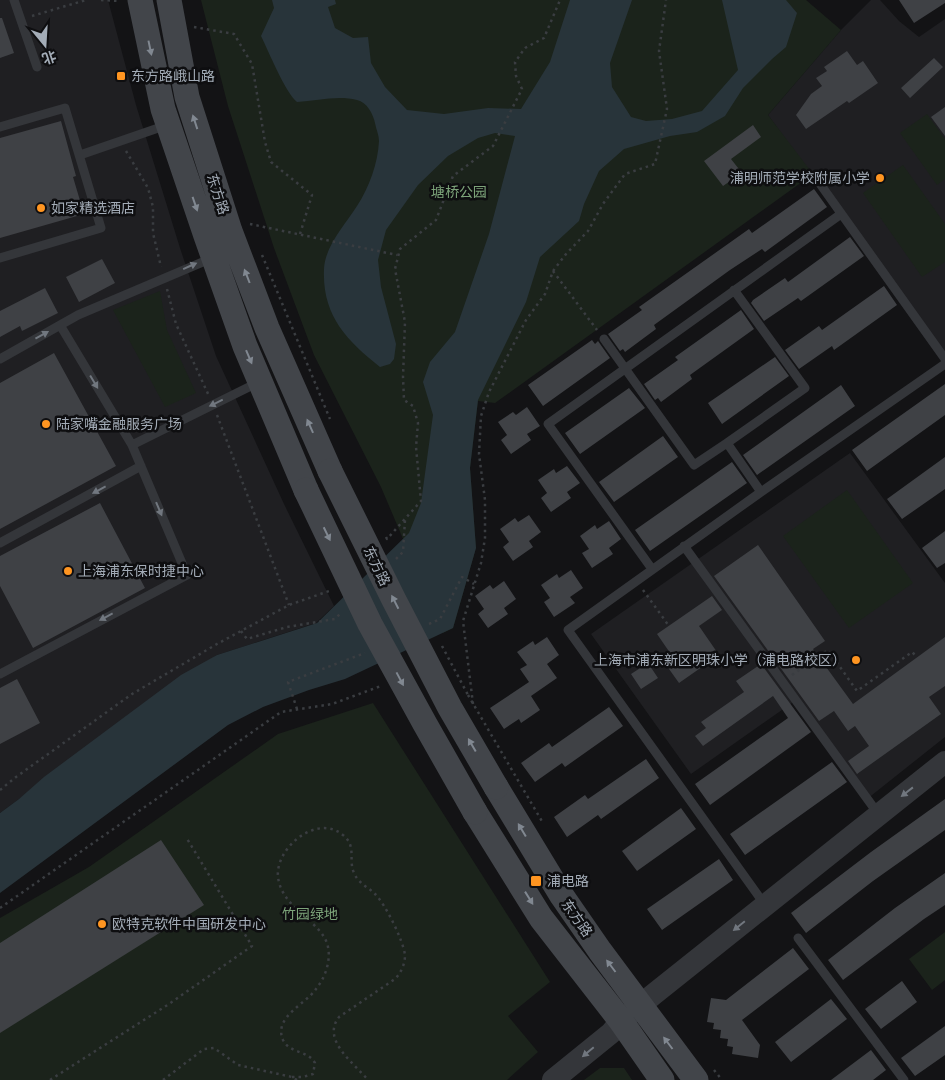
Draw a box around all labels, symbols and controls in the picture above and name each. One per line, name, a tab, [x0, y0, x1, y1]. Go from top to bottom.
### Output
north arrow	[20, 20, 70, 70]
one-way arrow	[147, 40, 155, 56]
text: 北	[39, 46, 59, 70]
place label: 东方路峨山路	[131, 65, 215, 86]
marker: 东方路峨山路	[115, 70, 127, 82]
one-way arrow	[191, 115, 199, 130]
place label: 浦明师范学校附属小学	[730, 167, 870, 188]
street label: 东方路	[202, 171, 235, 217]
marker: 浦明师范学校附属小学	[874, 172, 886, 184]
park label: 塘桥公园	[431, 181, 487, 202]
one-way arrow	[192, 196, 199, 211]
place label: 如家精选酒店	[51, 197, 135, 218]
marker: 如家精选酒店	[35, 202, 47, 214]
one-way arrow	[183, 262, 197, 270]
one-way arrow	[243, 268, 251, 283]
one-way arrow	[36, 330, 49, 339]
one-way arrow	[246, 350, 254, 364]
one-way arrow	[90, 375, 99, 388]
one-way arrow	[209, 400, 223, 408]
place label: 陆家嘴金融服务广场	[56, 413, 182, 434]
marker: 陆家嘴金融服务广场	[40, 418, 52, 430]
one-way arrow	[306, 419, 314, 433]
one-way arrow	[92, 485, 105, 494]
one-way arrow	[156, 501, 163, 516]
one-way arrow	[323, 527, 331, 541]
street label: 东方路	[359, 542, 396, 589]
place label: 上海浦东保时捷中心	[78, 560, 204, 581]
marker: 上海浦东保时捷中心	[62, 565, 74, 577]
one-way arrow	[391, 594, 399, 609]
one-way arrow	[99, 613, 114, 621]
place label: 上海市浦东新区明珠小学（浦电路校区）	[594, 649, 846, 670]
marker: 上海市浦东新区明珠小学（浦电路校区）	[850, 654, 862, 666]
one-way arrow	[396, 672, 404, 686]
one-way arrow	[467, 738, 476, 751]
one-way arrow	[901, 787, 914, 798]
one-way arrow	[518, 823, 527, 836]
place label: 浦电路	[547, 870, 589, 891]
marker: 浦电路	[529, 874, 543, 888]
one-way arrow	[524, 892, 533, 905]
street label: 东方路	[557, 894, 598, 941]
park label: 竹园绿地	[282, 903, 338, 924]
place label: 欧特克软件中国研发中心	[112, 913, 266, 934]
marker: 欧特克软件中国研发中心	[96, 918, 108, 930]
one-way arrow	[732, 921, 745, 932]
one-way arrow	[606, 959, 616, 973]
one-way arrow	[663, 1036, 673, 1050]
one-way arrow	[582, 1046, 595, 1057]

